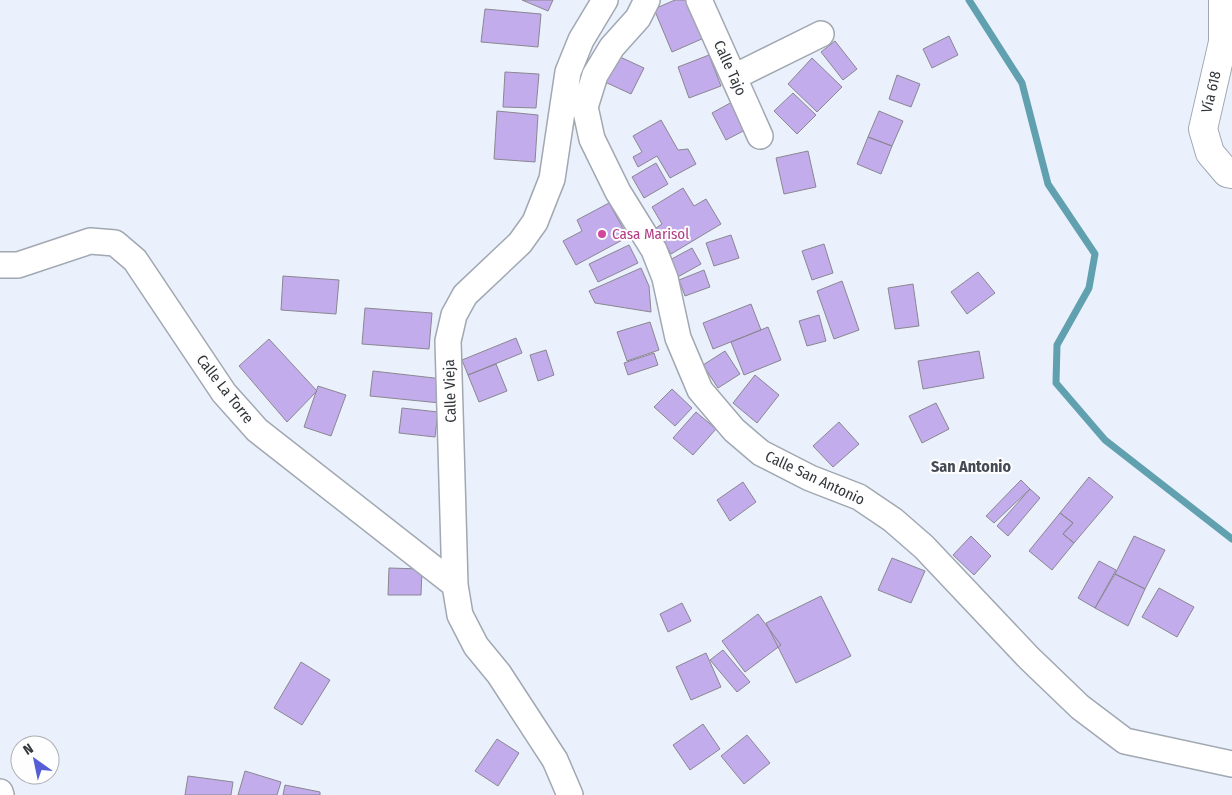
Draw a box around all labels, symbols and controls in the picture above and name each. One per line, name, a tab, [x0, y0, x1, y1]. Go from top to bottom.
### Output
street label: Calle Tajo	[710, 38, 750, 98]
street label: Vía 618	[1197, 69, 1225, 115]
place label: Casa Marisol	[612, 225, 689, 243]
marker: Casa Marisol	[596, 228, 608, 240]
street label: Calle La Torre	[193, 351, 257, 427]
street label: Calle Vieja	[440, 359, 460, 423]
street label: Calle San Antonio	[762, 447, 868, 509]
district label: San Antonio	[931, 457, 1011, 476]
north arrow	[10, 735, 60, 785]
text: N	[20, 740, 36, 759]

